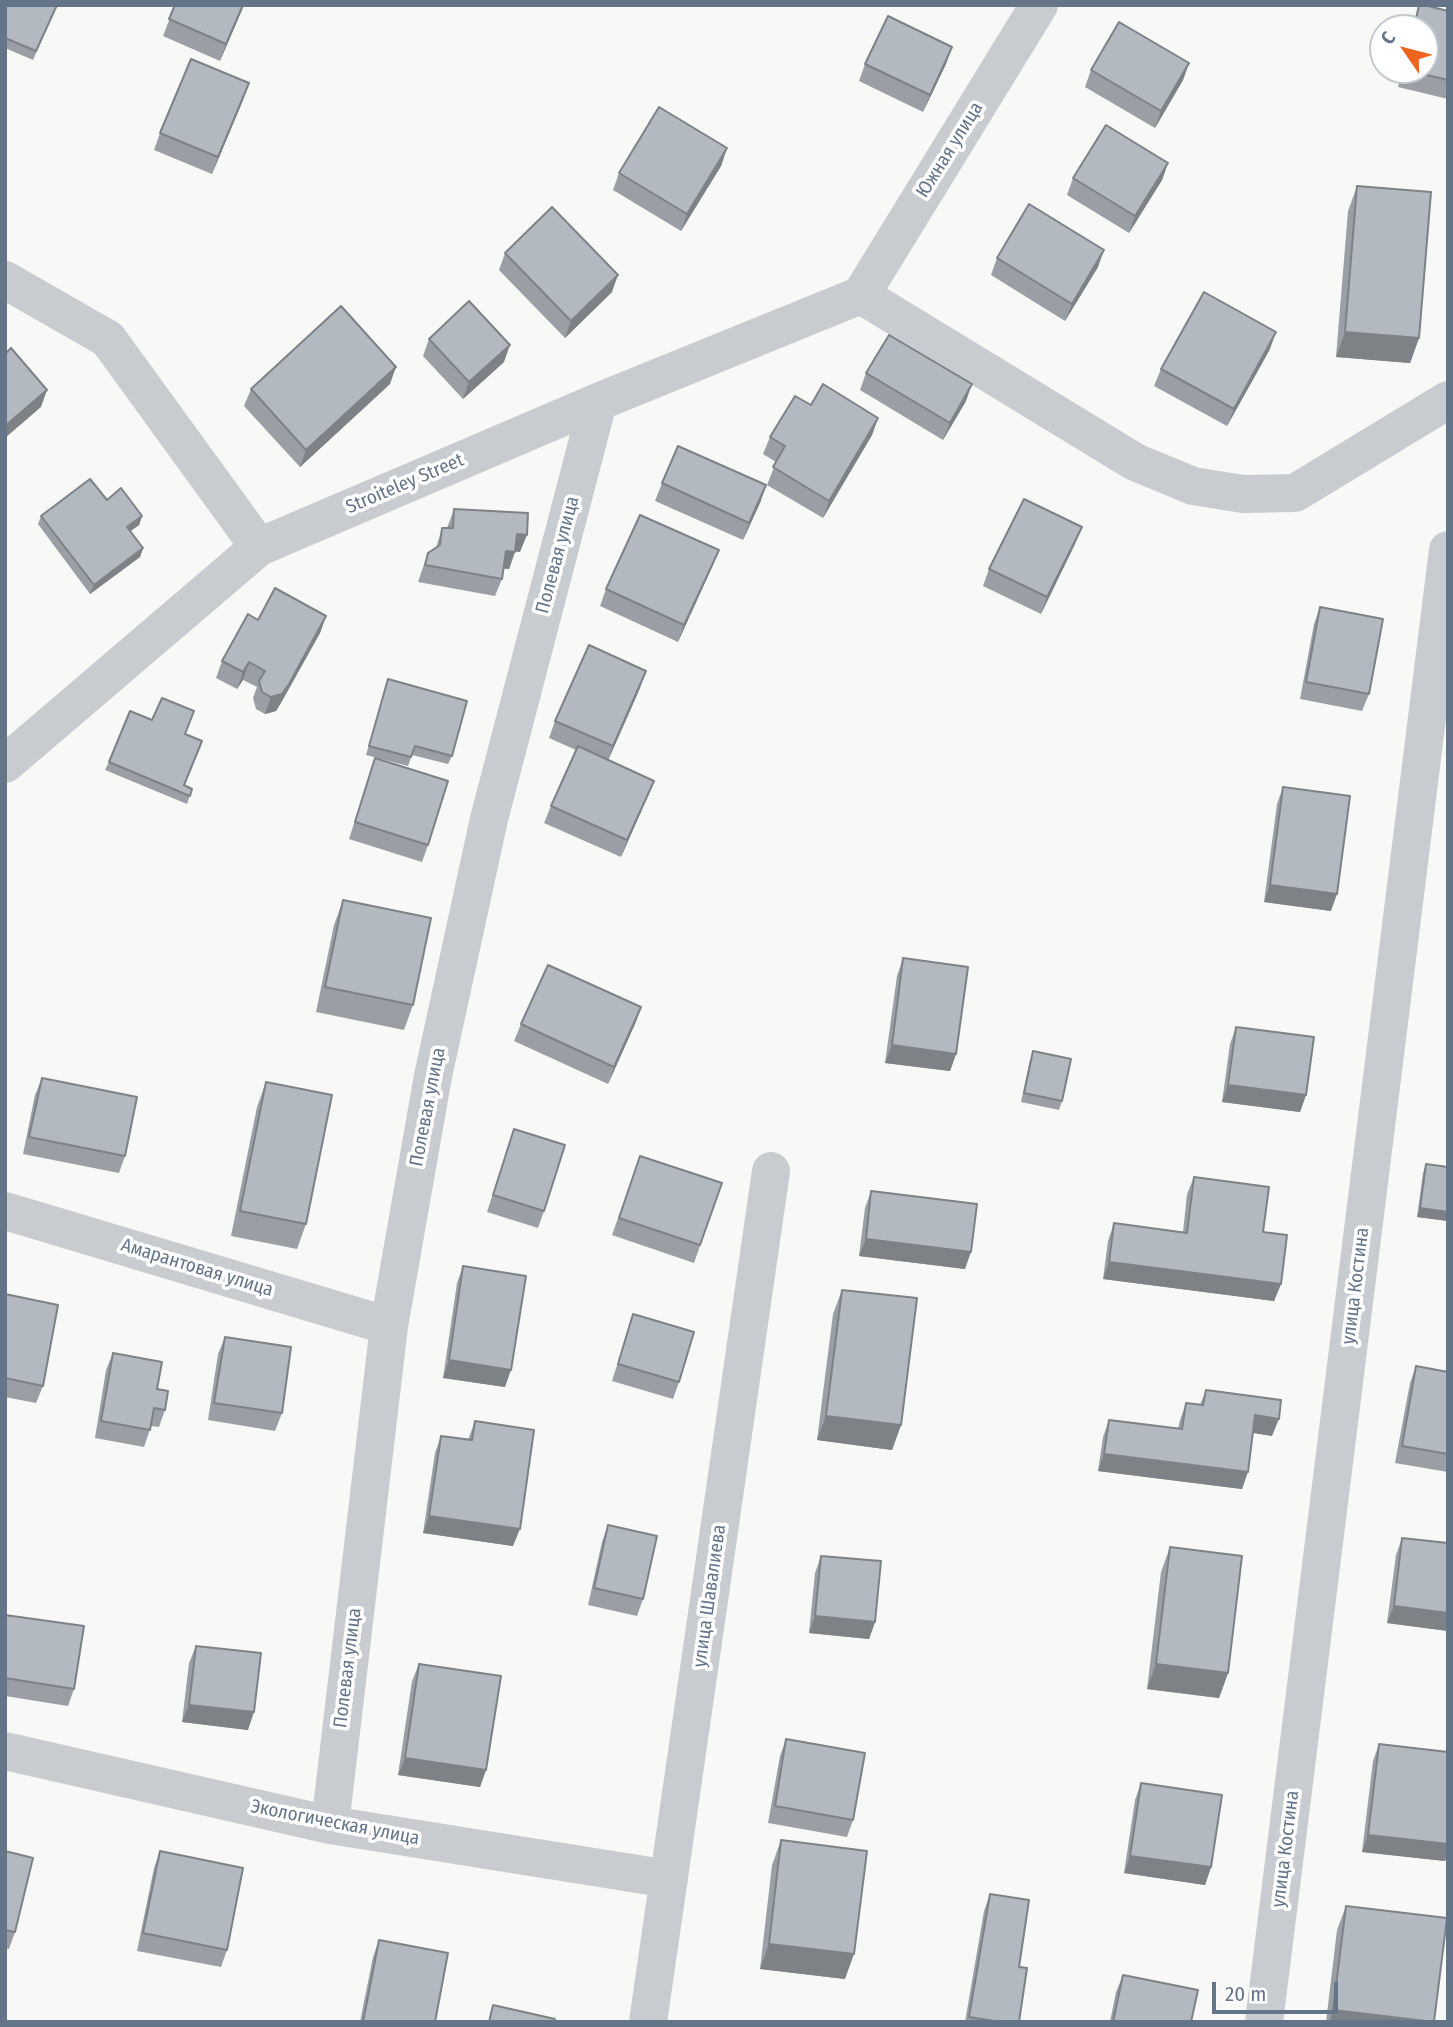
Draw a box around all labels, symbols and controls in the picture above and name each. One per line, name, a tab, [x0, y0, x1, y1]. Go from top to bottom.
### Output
north arrow	[1369, 14, 1439, 84]
text: С	[1376, 27, 1400, 48]
street label: Южная улица	[912, 98, 988, 202]
street label: Stroiteley Street	[343, 449, 467, 519]
street label: Полевая улица	[531, 494, 585, 616]
street label: Полевая улица	[405, 1046, 451, 1168]
street label: улица Костина	[1338, 1226, 1374, 1346]
street label: Амарантовая улица	[118, 1234, 276, 1302]
street label: улица Шавалиева	[689, 1523, 731, 1669]
street label: Полевая улица	[329, 1607, 367, 1729]
street label: улица Костина	[1268, 1789, 1304, 1909]
street label: Экологическая улица	[249, 1795, 421, 1851]
scale bar	[1215, 1968, 1341, 2012]
text: 20 m	[1225, 1981, 1266, 2007]

